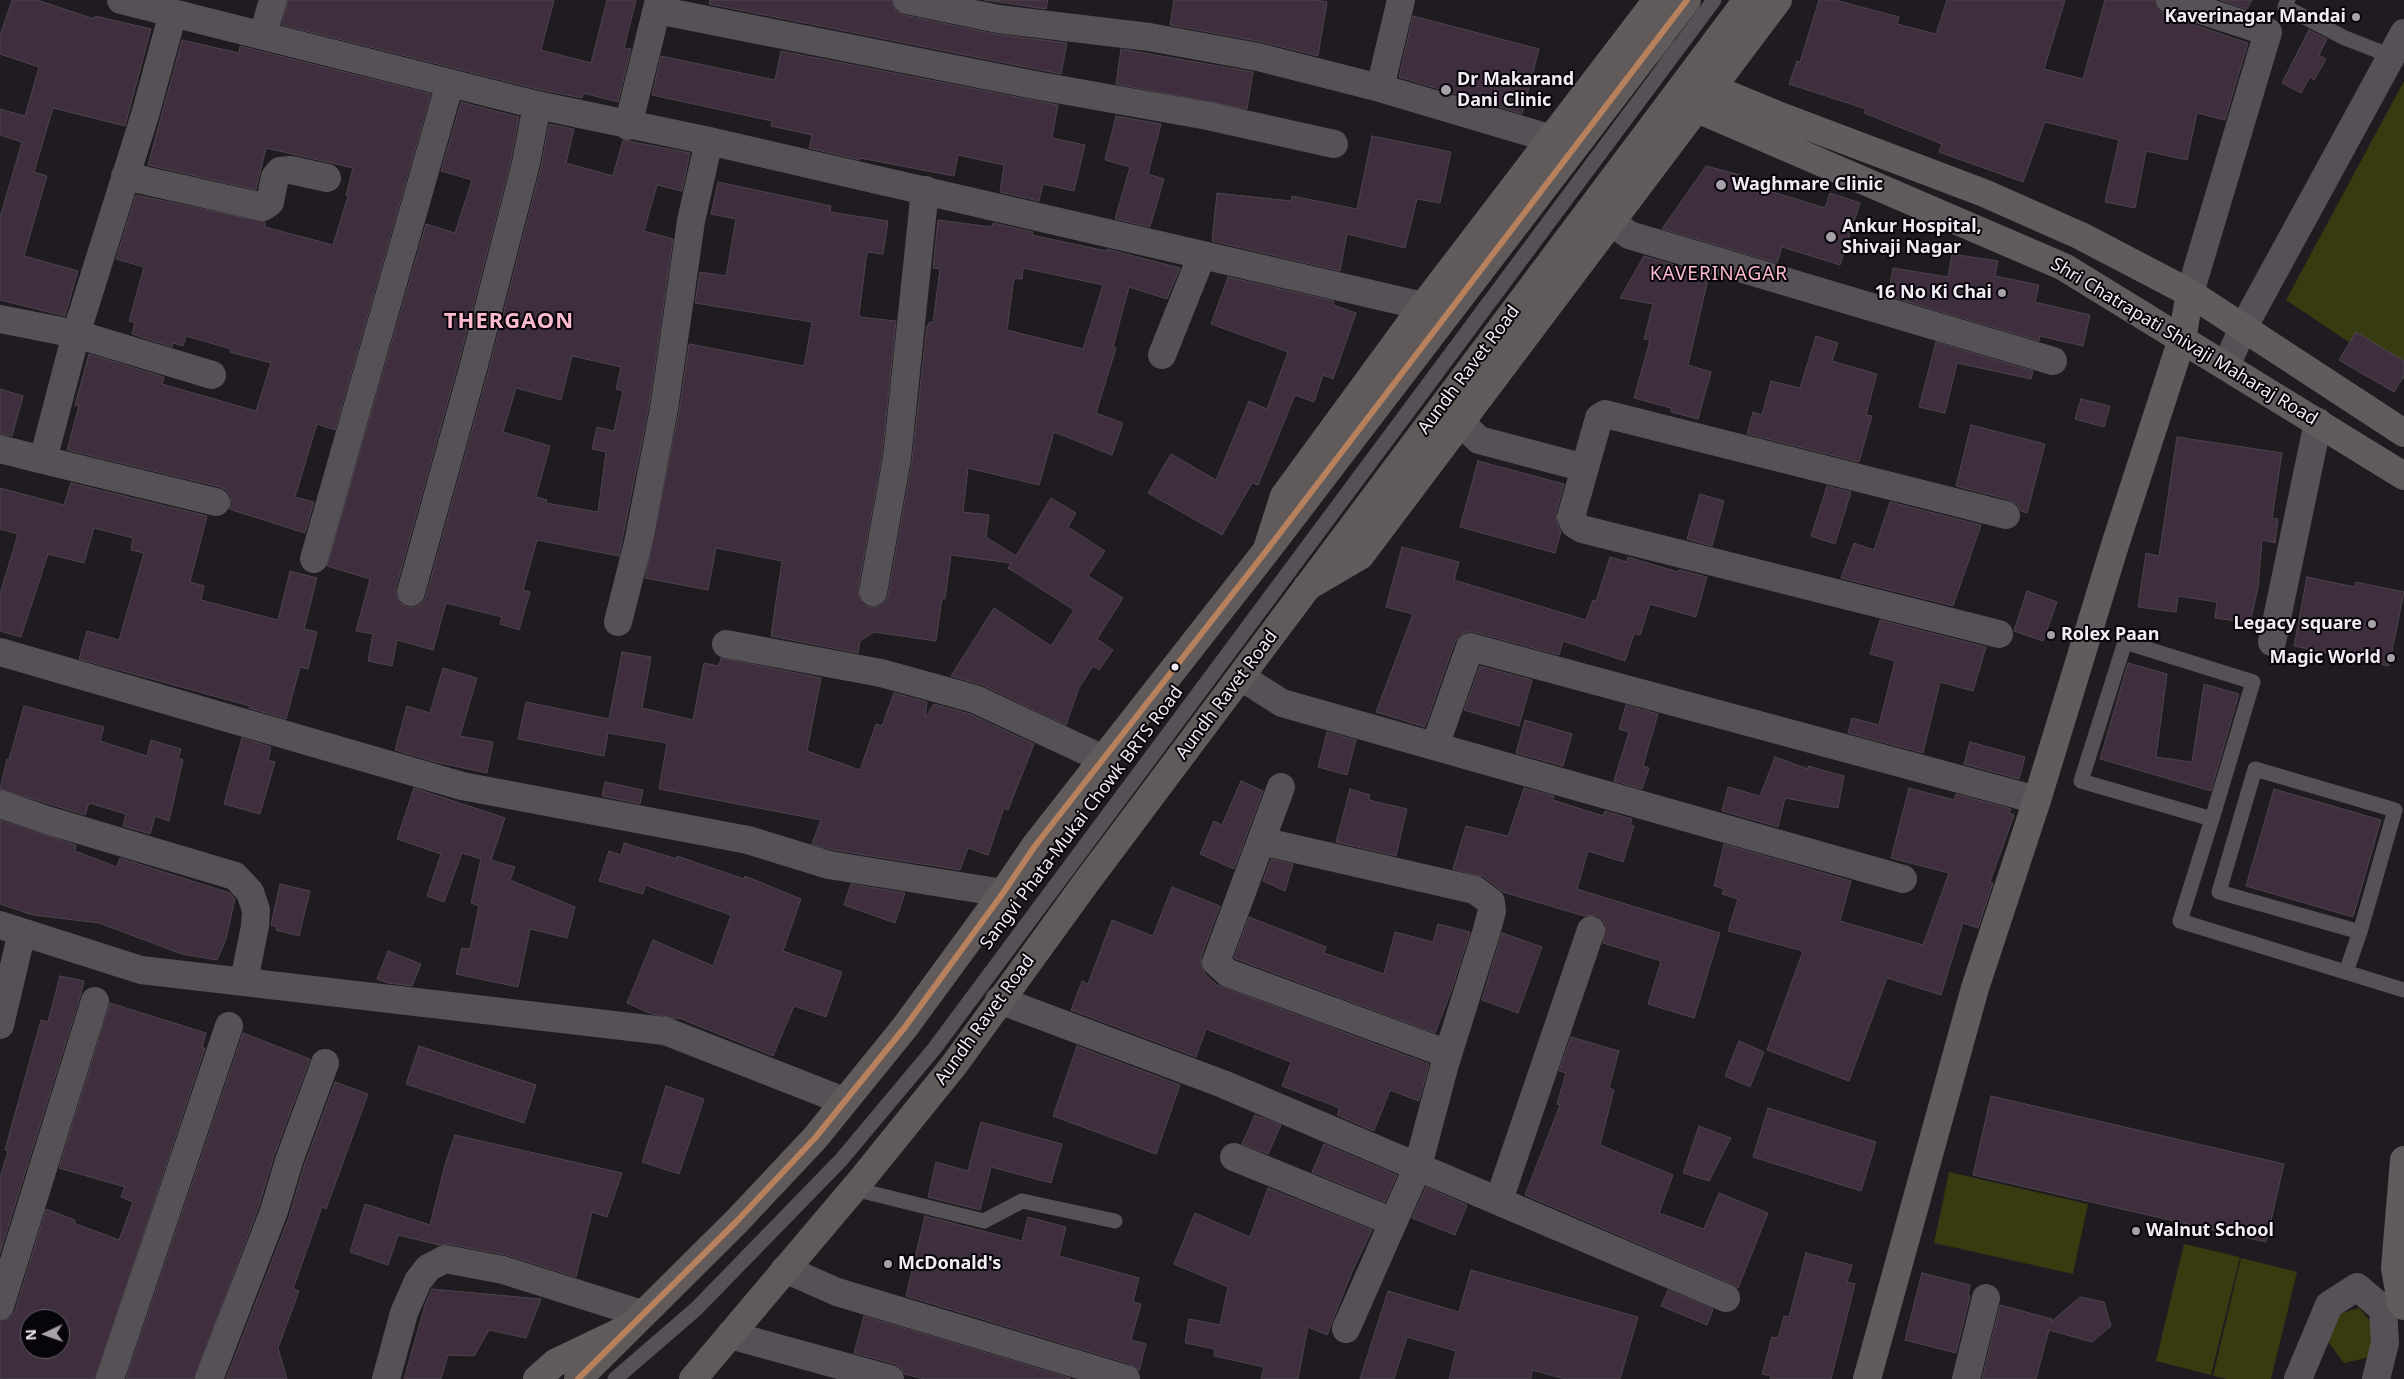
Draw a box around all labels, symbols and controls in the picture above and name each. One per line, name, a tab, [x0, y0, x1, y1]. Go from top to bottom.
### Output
place label: Kaverinagar Mandai	[2164, 6, 2346, 28]
marker: Kaverinagar Mandai	[2350, 11, 2362, 23]
place label: Dr Makarand Dani Clinic	[1457, 69, 1574, 112]
marker: Dr Makarand Dani Clinic	[1439, 83, 1453, 97]
place label: Waghmare Clinic	[1732, 174, 1883, 196]
marker: Waghmare Clinic	[1714, 178, 1728, 192]
place label: Ankur Hospital, Shivaji Nagar	[1842, 216, 1982, 258]
marker: Ankur Hospital, Shivaji Nagar	[1824, 230, 1838, 244]
street label: Shri Chatrapati Shivaji Maharaj Road	[2047, 254, 2321, 430]
district label: KAVERINAGAR	[1648, 264, 1790, 286]
place label: 16 No Ki Chai	[1875, 282, 1992, 304]
marker: 16 No Ki Chai	[1996, 287, 2008, 299]
street label: Aundh Ravet Road	[1414, 301, 1524, 439]
district label: THERGAON	[443, 309, 575, 335]
place label: Legacy square	[2233, 613, 2362, 635]
marker: Legacy square	[2366, 618, 2378, 630]
place label: Rolex Paan	[2061, 624, 2159, 646]
street label: Aundh Ravet Road	[1172, 626, 1282, 764]
marker: Rolex Paan	[2045, 629, 2057, 641]
place label: Magic World	[2269, 647, 2381, 669]
marker: Magic World	[2385, 652, 2397, 664]
unlabelled marker	[1170, 662, 1180, 672]
street label: Sangvi Phata-Mukai Chowk BRTS Road	[976, 682, 1188, 954]
street label: Aundh Ravet Road	[931, 951, 1039, 1089]
place label: Walnut School	[2146, 1220, 2274, 1242]
marker: Walnut School	[2130, 1225, 2142, 1237]
place label: McDonald's	[898, 1253, 1001, 1275]
marker: McDonald's	[882, 1258, 894, 1270]
north arrow	[20, 1309, 70, 1359]
text: N	[21, 1329, 40, 1341]

